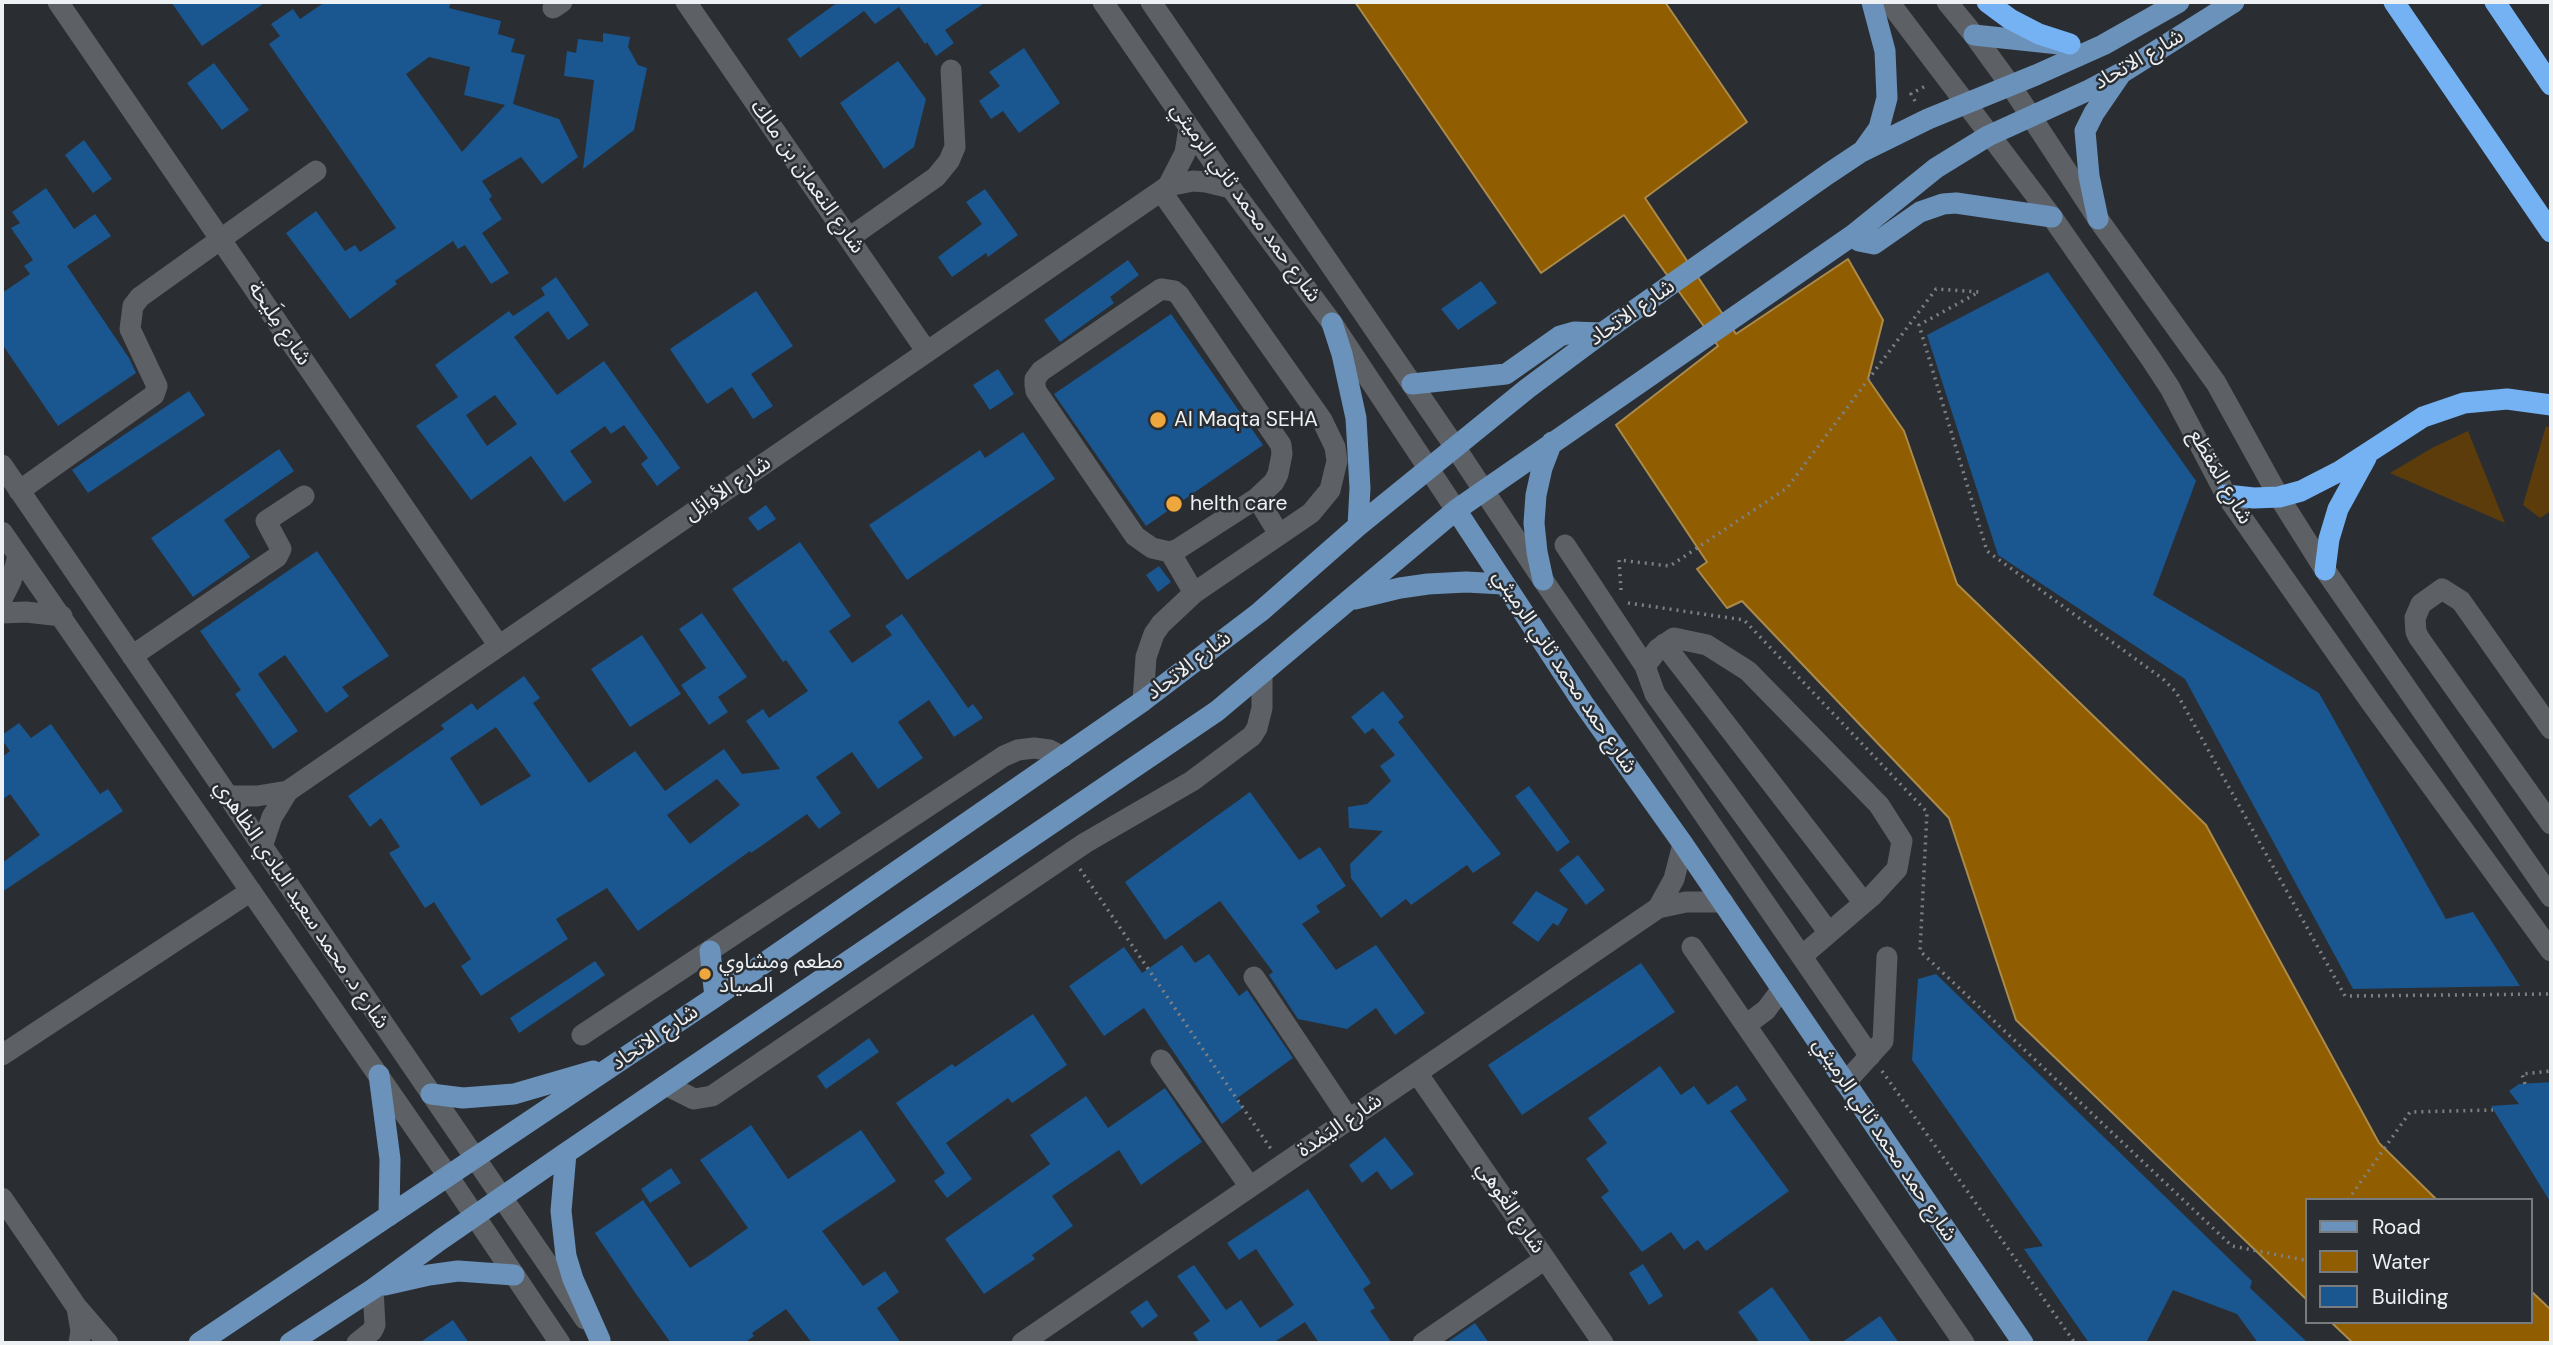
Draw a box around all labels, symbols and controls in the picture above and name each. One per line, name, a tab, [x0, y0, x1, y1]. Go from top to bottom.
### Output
street label: شارع الاتحاد	[2090, 24, 2188, 96]
street label: شارع النعمان بن مالك	[745, 95, 869, 259]
street label: شارع حمد محمد ثاني الرميثي	[1164, 98, 1326, 308]
street label: شارع الاتحاد	[1584, 274, 1680, 352]
street label: شارع مِلَيحة	[242, 277, 316, 371]
place label: Al Maqta SEHA	[1174, 407, 1318, 433]
marker: Al Maqta SEHA	[1148, 410, 1168, 430]
street label: شارع المَقطَع	[2183, 425, 2257, 529]
street label: شارع الأوائِل	[680, 451, 776, 527]
place label: helth care	[1190, 491, 1287, 517]
marker: helth care	[1164, 494, 1184, 514]
street label: شارع حمد محمد ثاني الرميثي	[1486, 565, 1642, 779]
street label: شارع الاتحاد	[1142, 626, 1236, 706]
street label: شارع د. محمد سعيد البادي الظاهري	[208, 776, 394, 1034]
place label: مطعم ومشاوي الصياد	[719, 949, 843, 999]
marker: مطعم ومشاوي الصياد	[697, 966, 713, 982]
street label: شارع الاتحاد	[607, 1000, 703, 1076]
street label: شارع حمد محمد ثاني الرميثي	[1806, 1033, 1962, 1247]
street label: شارع اليَمْدة	[1293, 1089, 1387, 1163]
street label: شارع الغُوهي	[1470, 1157, 1550, 1259]
legend	[2304, 1198, 2532, 1324]
text: Road	[2372, 1213, 2421, 1241]
text: Water	[2372, 1248, 2430, 1276]
text: Building	[2372, 1283, 2448, 1311]

